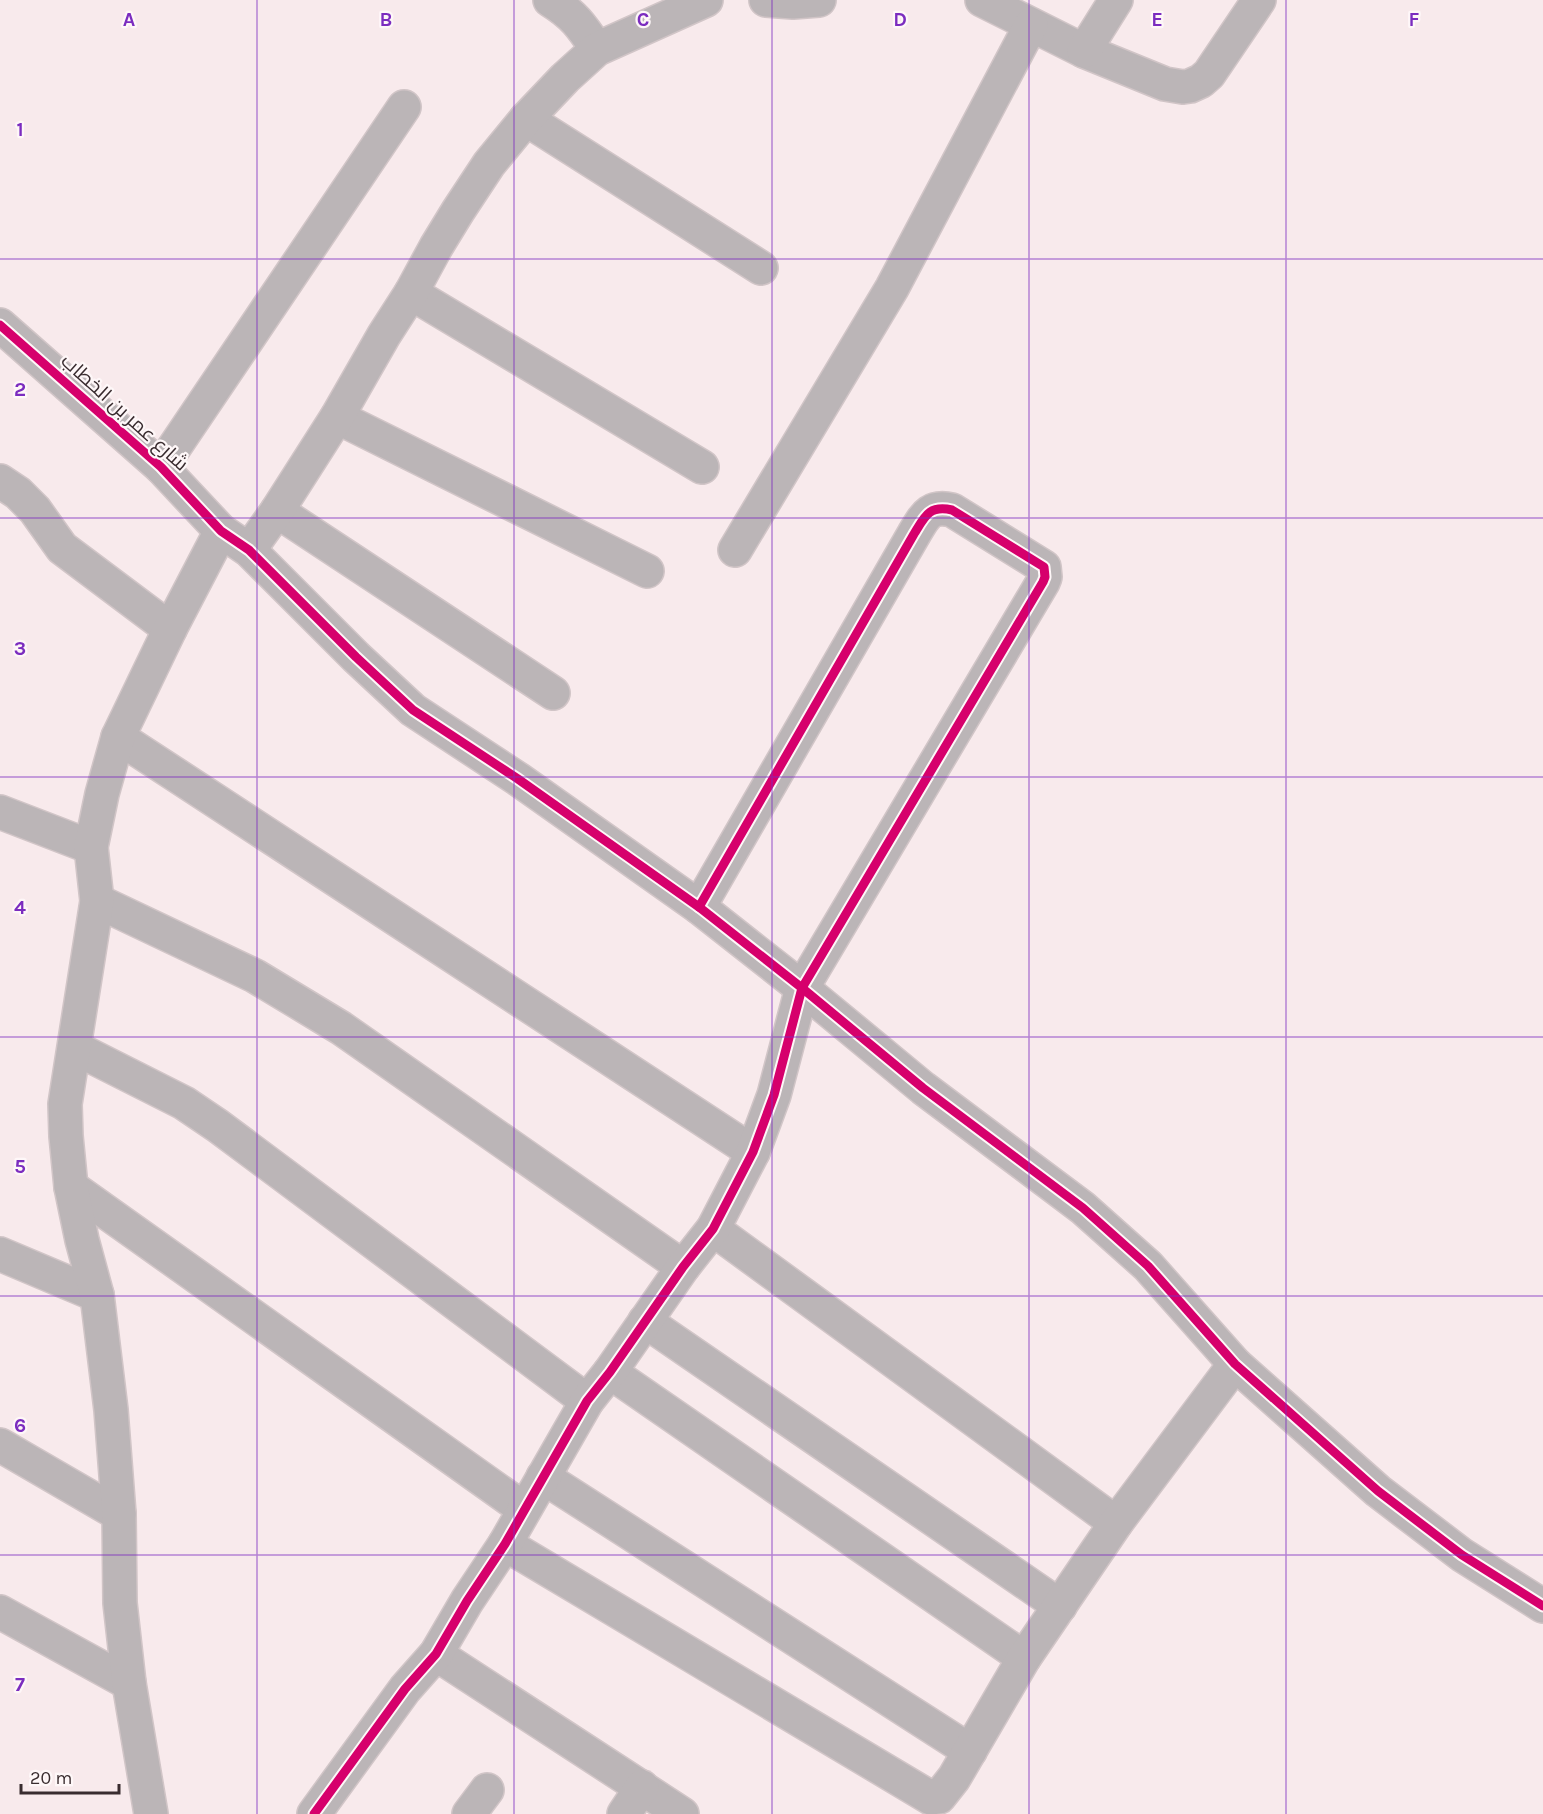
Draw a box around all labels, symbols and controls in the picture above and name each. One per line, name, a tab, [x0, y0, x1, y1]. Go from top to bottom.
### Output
text: A	[123, 8, 136, 31]
text: B	[380, 8, 392, 31]
text: C	[637, 8, 649, 31]
text: D	[893, 8, 907, 31]
text: E	[1151, 8, 1163, 31]
text: F	[1409, 8, 1420, 31]
text: 1	[16, 118, 24, 141]
street label: شارع عمر بن الخطاب	[55, 349, 193, 477]
text: 2	[14, 378, 26, 401]
text: 3	[14, 637, 26, 660]
text: 4	[14, 896, 26, 919]
text: 5	[14, 1155, 26, 1178]
text: 6	[14, 1414, 26, 1437]
text: 7	[15, 1673, 25, 1696]
scale bar	[21, 1757, 118, 1795]
text: 20 m	[30, 1767, 72, 1789]

